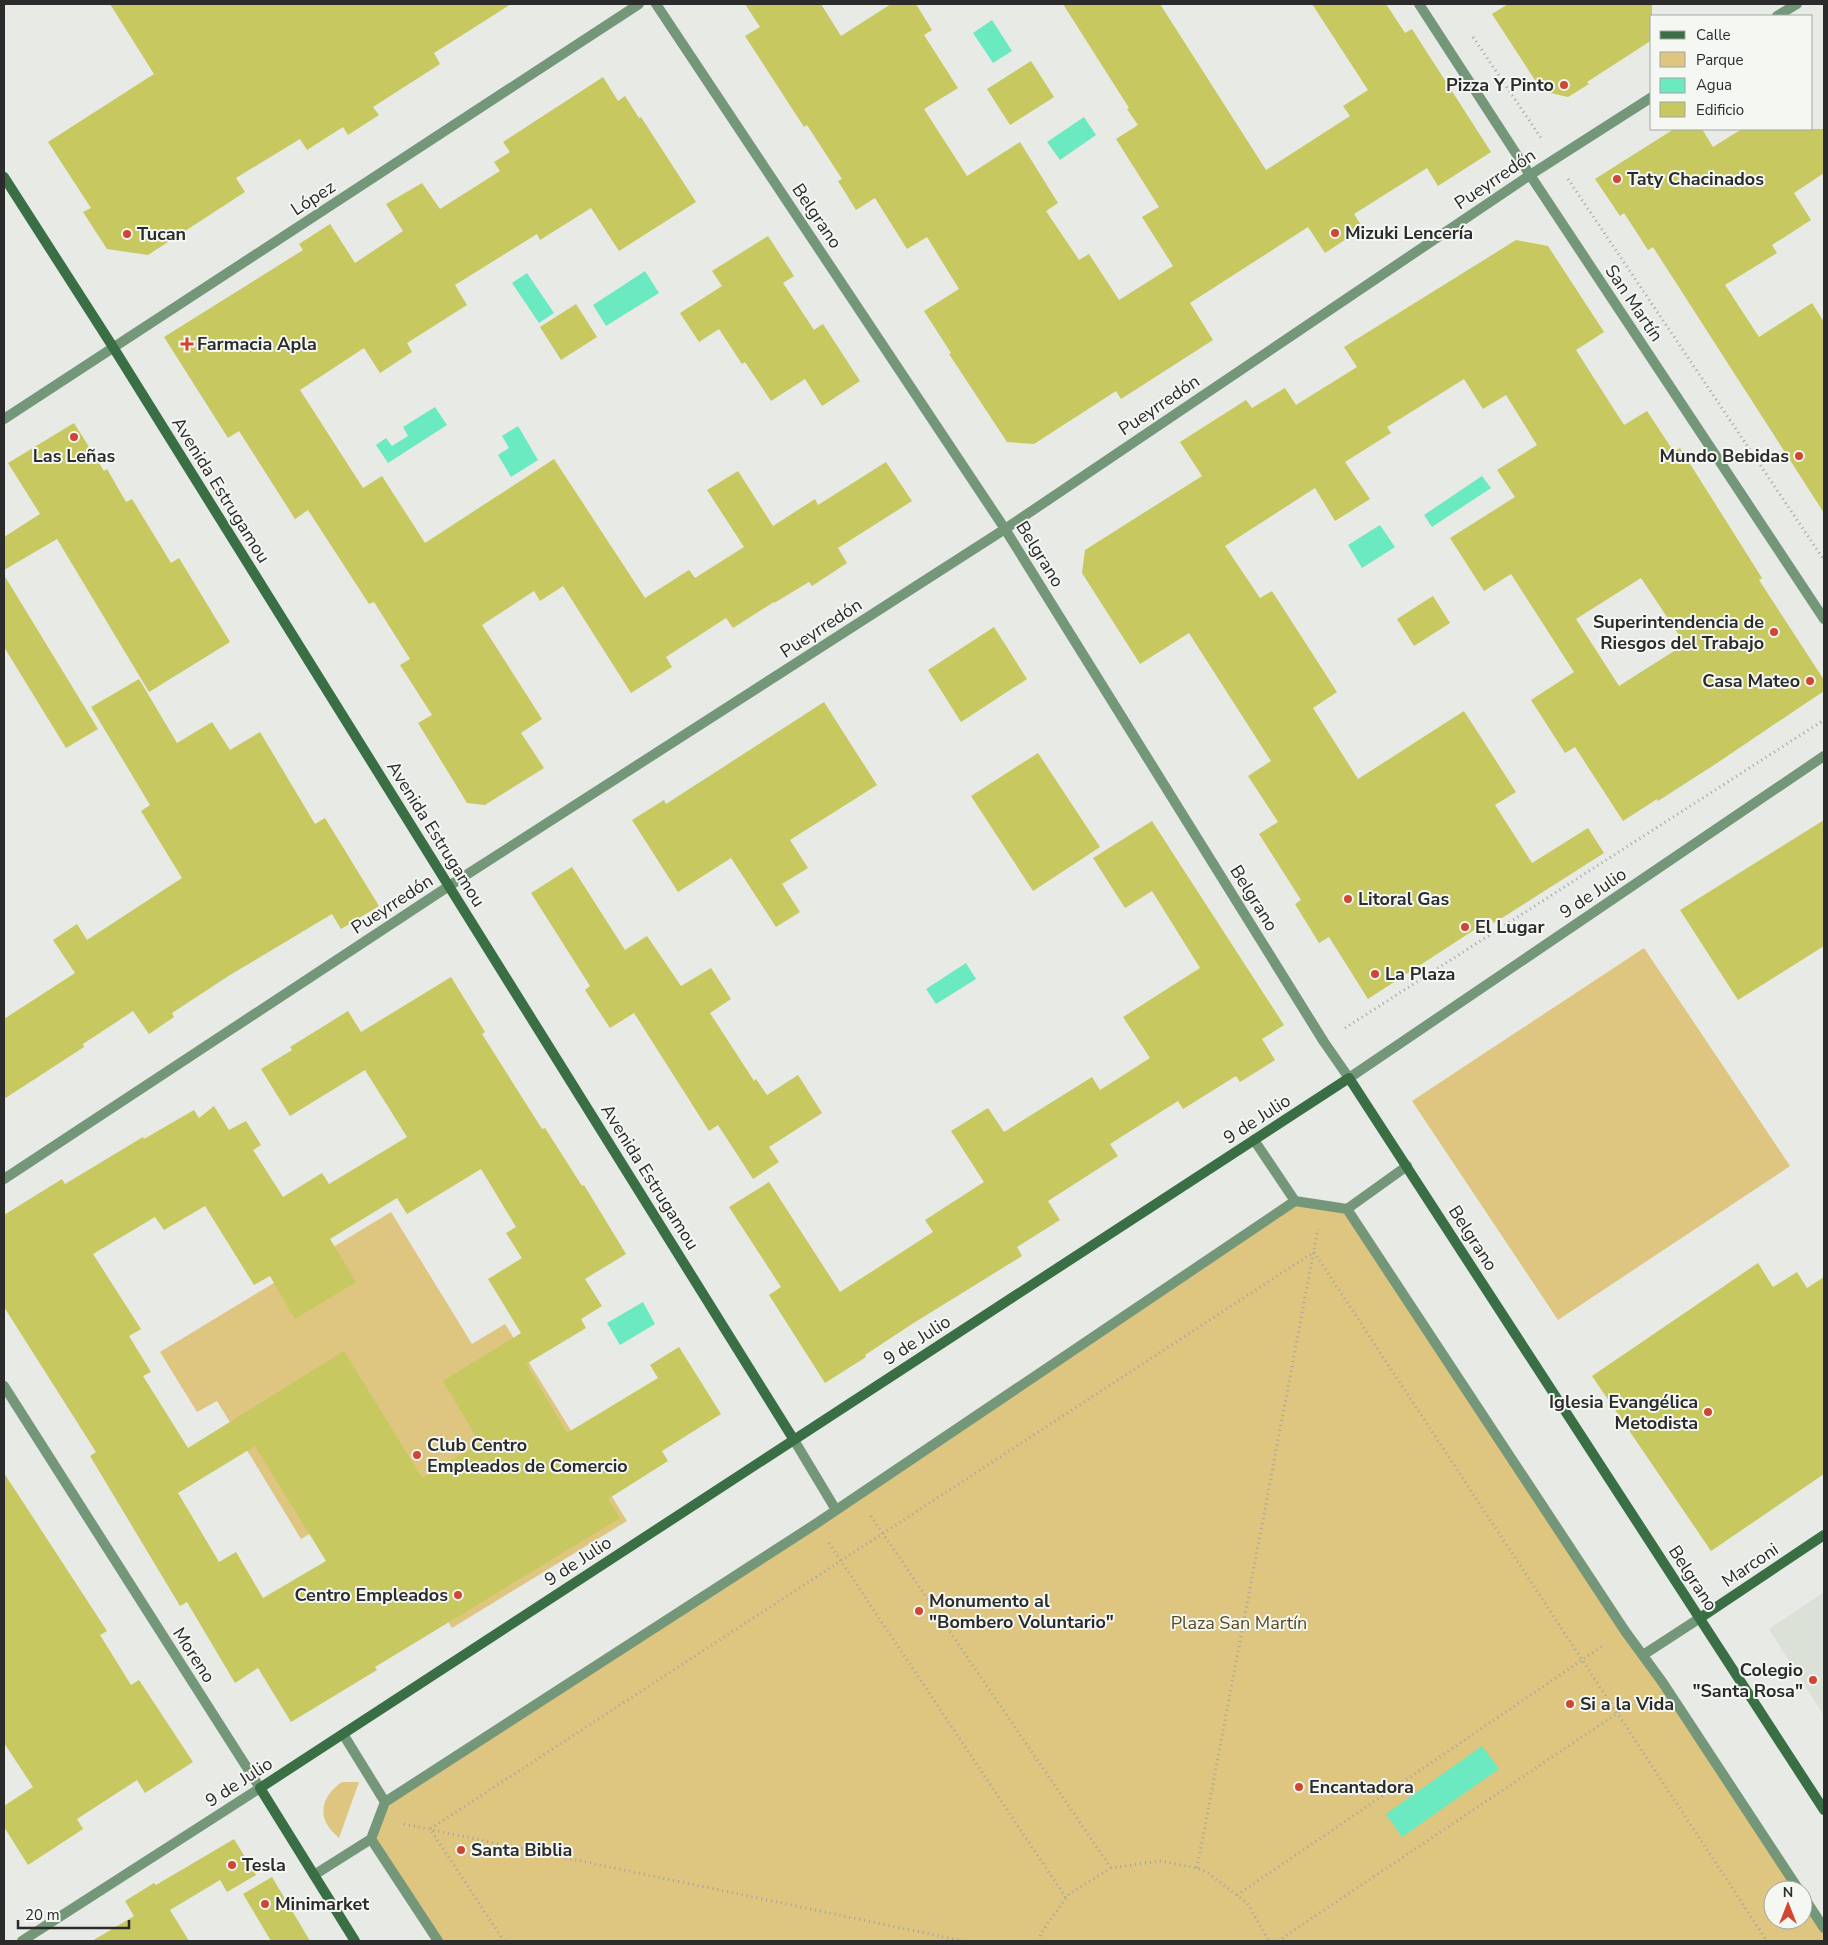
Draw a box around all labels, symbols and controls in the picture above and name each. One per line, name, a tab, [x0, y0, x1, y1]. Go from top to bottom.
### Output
legend	[1650, 15, 1813, 130]
text: Calle	[1696, 25, 1731, 45]
text: Parque	[1696, 50, 1744, 70]
place label: Pizza Y Pinto	[1446, 73, 1554, 97]
text: Agua	[1696, 75, 1732, 95]
marker: Pizza Y Pinto	[1558, 79, 1570, 91]
text: Edificio	[1696, 100, 1744, 120]
street label: Pueyrredón	[1450, 143, 1540, 215]
place label: Taty Chacinados	[1627, 167, 1764, 191]
marker: Taty Chacinados	[1611, 173, 1623, 185]
street label: López	[286, 175, 340, 221]
street label: Belgrano	[786, 179, 848, 253]
place label: Mizuki Lencería	[1345, 221, 1473, 245]
place label: Tucan	[137, 222, 186, 246]
marker: Mizuki Lencería	[1329, 227, 1341, 239]
marker: Tucan	[121, 228, 133, 240]
street label: San Martín	[1599, 260, 1669, 346]
place label: Farmacia Apla	[197, 332, 317, 356]
marker: Farmacia Apla	[181, 338, 193, 350]
street label: Pueyrredón	[1114, 369, 1204, 441]
street label: Avenida Estrugamou	[166, 412, 276, 568]
marker: Las Leñas	[68, 431, 80, 443]
place label: Las Leñas	[33, 444, 115, 468]
place label: Mundo Bebidas	[1659, 444, 1789, 468]
marker: Mundo Bebidas	[1793, 450, 1805, 462]
street label: Belgrano	[1010, 516, 1070, 592]
street label: Pueyrredón	[775, 593, 867, 663]
place label: Superintendencia de Riesgos del Trabajo	[1593, 610, 1764, 655]
marker: Superintendencia de Riesgos del Trabajo	[1768, 626, 1780, 638]
place label: Casa Mateo	[1702, 669, 1800, 693]
marker: Casa Mateo	[1804, 675, 1816, 687]
street label: Avenida Estrugamou	[381, 756, 491, 912]
street label: Belgrano	[1224, 860, 1284, 936]
street label: 9 de Julio	[1555, 862, 1631, 924]
street label: Pueyrredón	[346, 869, 438, 939]
place label: Litoral Gas	[1358, 887, 1449, 911]
marker: Litoral Gas	[1342, 893, 1354, 905]
place label: El Lugar	[1475, 915, 1544, 939]
marker: El Lugar	[1459, 921, 1471, 933]
place label: La Plaza	[1385, 962, 1455, 986]
marker: La Plaza	[1369, 968, 1381, 980]
street label: 9 de Julio	[1219, 1088, 1295, 1150]
street label: Avenida Estrugamou	[595, 1099, 705, 1255]
street label: Belgrano	[1443, 1201, 1503, 1275]
street label: 9 de Julio	[879, 1309, 955, 1371]
place label: Iglesia Evangélica Metodista	[1549, 1390, 1698, 1435]
marker: Iglesia Evangélica Metodista	[1702, 1406, 1714, 1418]
place label: Club Centro Empleados de Comercio	[427, 1433, 628, 1478]
marker: Club Centro Empleados de Comercio	[411, 1449, 423, 1461]
street label: 9 de Julio	[540, 1530, 616, 1592]
street label: Marconi	[1717, 1537, 1783, 1593]
street label: Belgrano	[1663, 1541, 1723, 1615]
place label: Centro Empleados	[295, 1583, 448, 1607]
marker: Centro Empleados	[452, 1589, 464, 1601]
place label: Monumento al "Bombero Voluntario"	[929, 1589, 1114, 1634]
marker: Monumento al "Bombero Voluntario"	[913, 1605, 925, 1617]
park label: Plaza San Martín	[1171, 1611, 1307, 1635]
street label: Moreno	[167, 1623, 221, 1687]
place label: Colegio "Santa Rosa"	[1692, 1658, 1803, 1703]
marker: Colegio "Santa Rosa"	[1807, 1674, 1819, 1686]
place label: Si a la Vida	[1580, 1692, 1674, 1716]
marker: Si a la Vida	[1564, 1698, 1576, 1710]
street label: 9 de Julio	[201, 1751, 277, 1813]
place label: Encantadora	[1309, 1775, 1414, 1799]
marker: Encantadora	[1293, 1781, 1305, 1793]
place label: Santa Biblia	[471, 1838, 572, 1862]
marker: Santa Biblia	[455, 1844, 467, 1856]
place label: Tesla	[242, 1853, 286, 1877]
marker: Tesla	[226, 1859, 238, 1871]
north arrow	[1763, 1880, 1813, 1930]
text: N	[1783, 1883, 1793, 1902]
place label: Minimarket	[275, 1892, 369, 1916]
scale bar	[18, 1898, 129, 1930]
marker: Minimarket	[259, 1898, 271, 1910]
text: 20 m	[25, 1905, 60, 1925]

